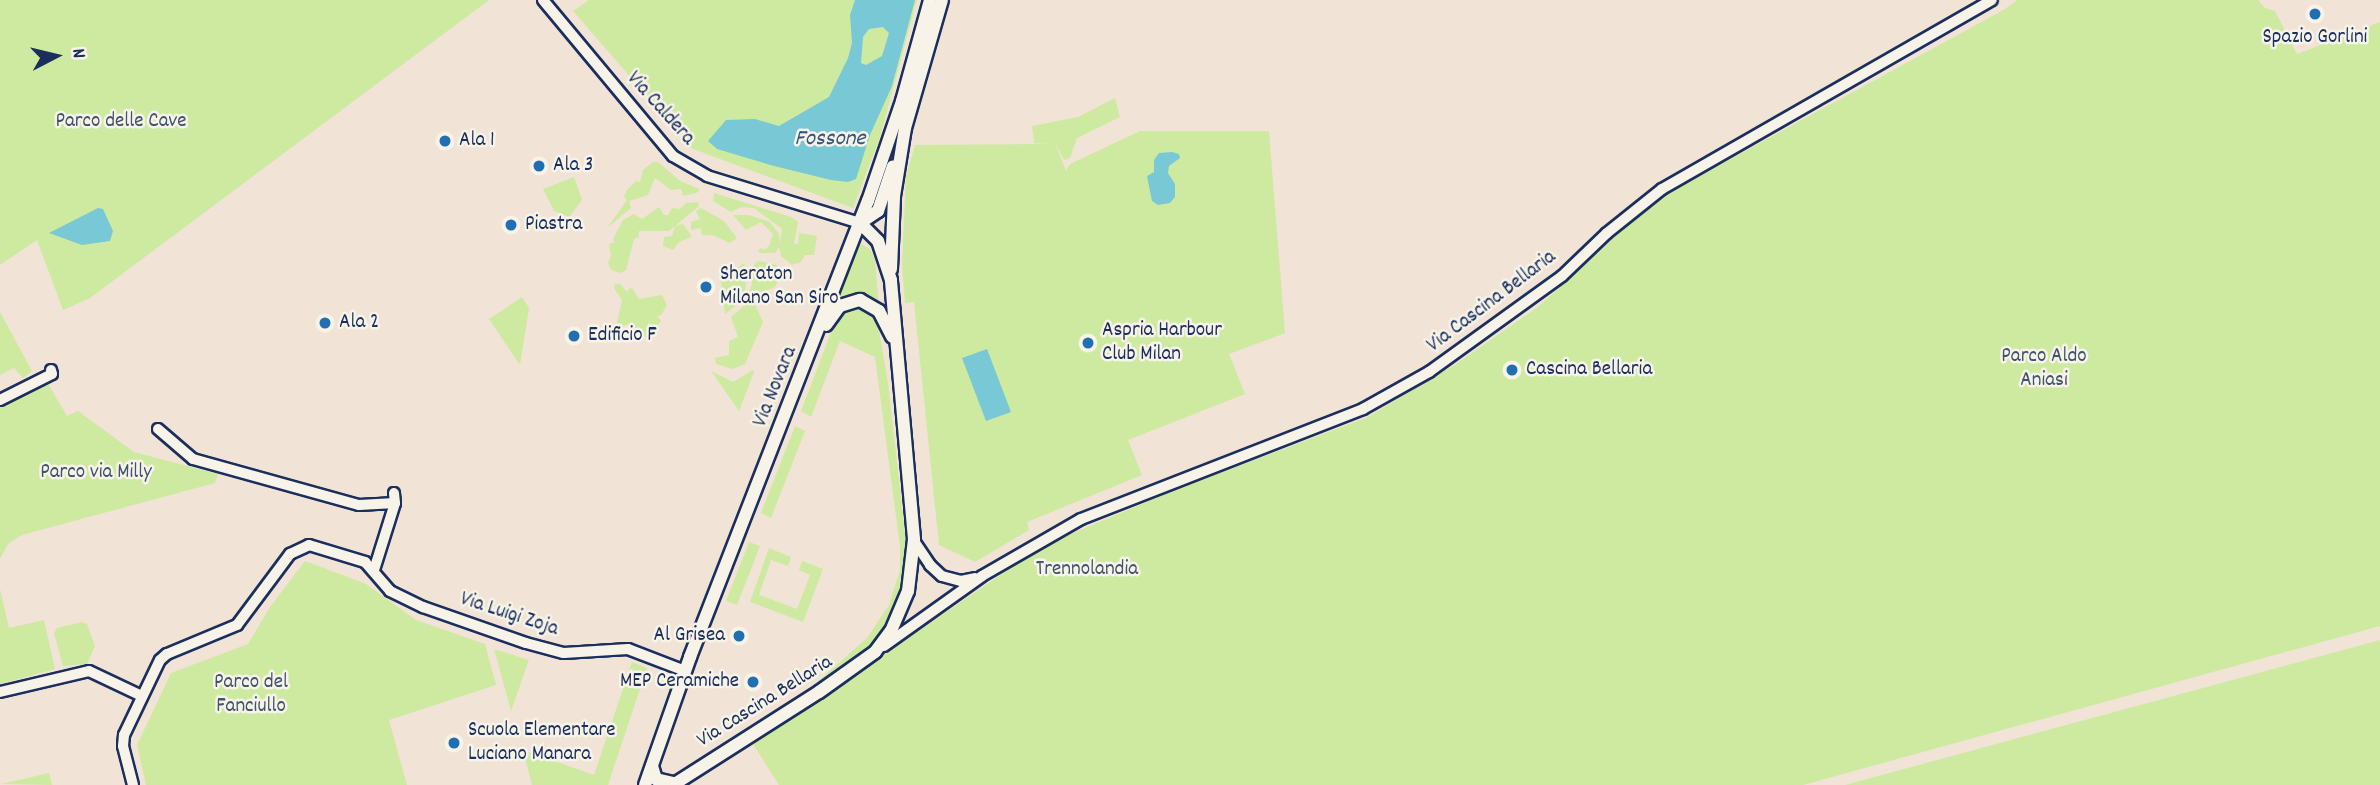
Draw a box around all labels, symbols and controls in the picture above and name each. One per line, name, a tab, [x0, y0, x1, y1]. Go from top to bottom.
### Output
marker: Spazio Gorlini	[2307, 6, 2323, 22]
north arrow	[21, 21, 91, 91]
place label: Spazio Gorlini	[2263, 25, 2367, 51]
text: N	[63, 47, 91, 60]
street label: Via Caldera	[620, 67, 700, 151]
park label: Parco delle Cave	[55, 109, 187, 135]
water label: Fossone	[795, 126, 865, 154]
place label: Ala 1	[459, 128, 495, 154]
marker: Ala 1	[437, 133, 453, 149]
place label: Ala 3	[553, 153, 593, 179]
marker: Ala 3	[531, 158, 547, 174]
place label: Piastra	[525, 212, 582, 238]
marker: Piastra	[503, 217, 519, 233]
street label: Via Cascina Bellaria	[1423, 245, 1561, 359]
place label: Sheraton Milano San Siro	[720, 262, 839, 312]
marker: Sheraton Milano San Siro	[698, 279, 714, 295]
place label: Ala 2	[339, 310, 379, 336]
marker: Ala 2	[317, 315, 333, 331]
place label: Aspria Harbour Club Milan	[1102, 318, 1222, 368]
place label: Edificio F	[588, 323, 657, 349]
marker: Edificio F	[566, 328, 582, 344]
marker: Aspria Harbour Club Milan	[1080, 335, 1096, 351]
street label: Via Novara	[748, 343, 804, 431]
park label: Parco Aldo Aniasi	[2001, 344, 2087, 394]
place label: Cascina Bellaria	[1526, 357, 1652, 383]
marker: Cascina Bellaria	[1504, 362, 1520, 378]
park label: Parco via Milly	[40, 460, 152, 486]
park label: Trennolandia	[1036, 557, 1138, 583]
street label: Via Luigi Zoja	[457, 587, 561, 643]
place label: Al Grisea	[654, 623, 725, 649]
marker: Al Grisea	[731, 628, 747, 644]
street label: Via Cascina Bellaria	[693, 650, 837, 754]
place label: MEP Ceramiche	[620, 669, 739, 695]
park label: Parco del Fanciullo	[214, 670, 288, 720]
marker: MEP Ceramiche	[745, 674, 761, 690]
place label: Scuola Elementare Luciano Manara	[468, 718, 616, 768]
marker: Scuola Elementare Luciano Manara	[446, 735, 462, 751]

